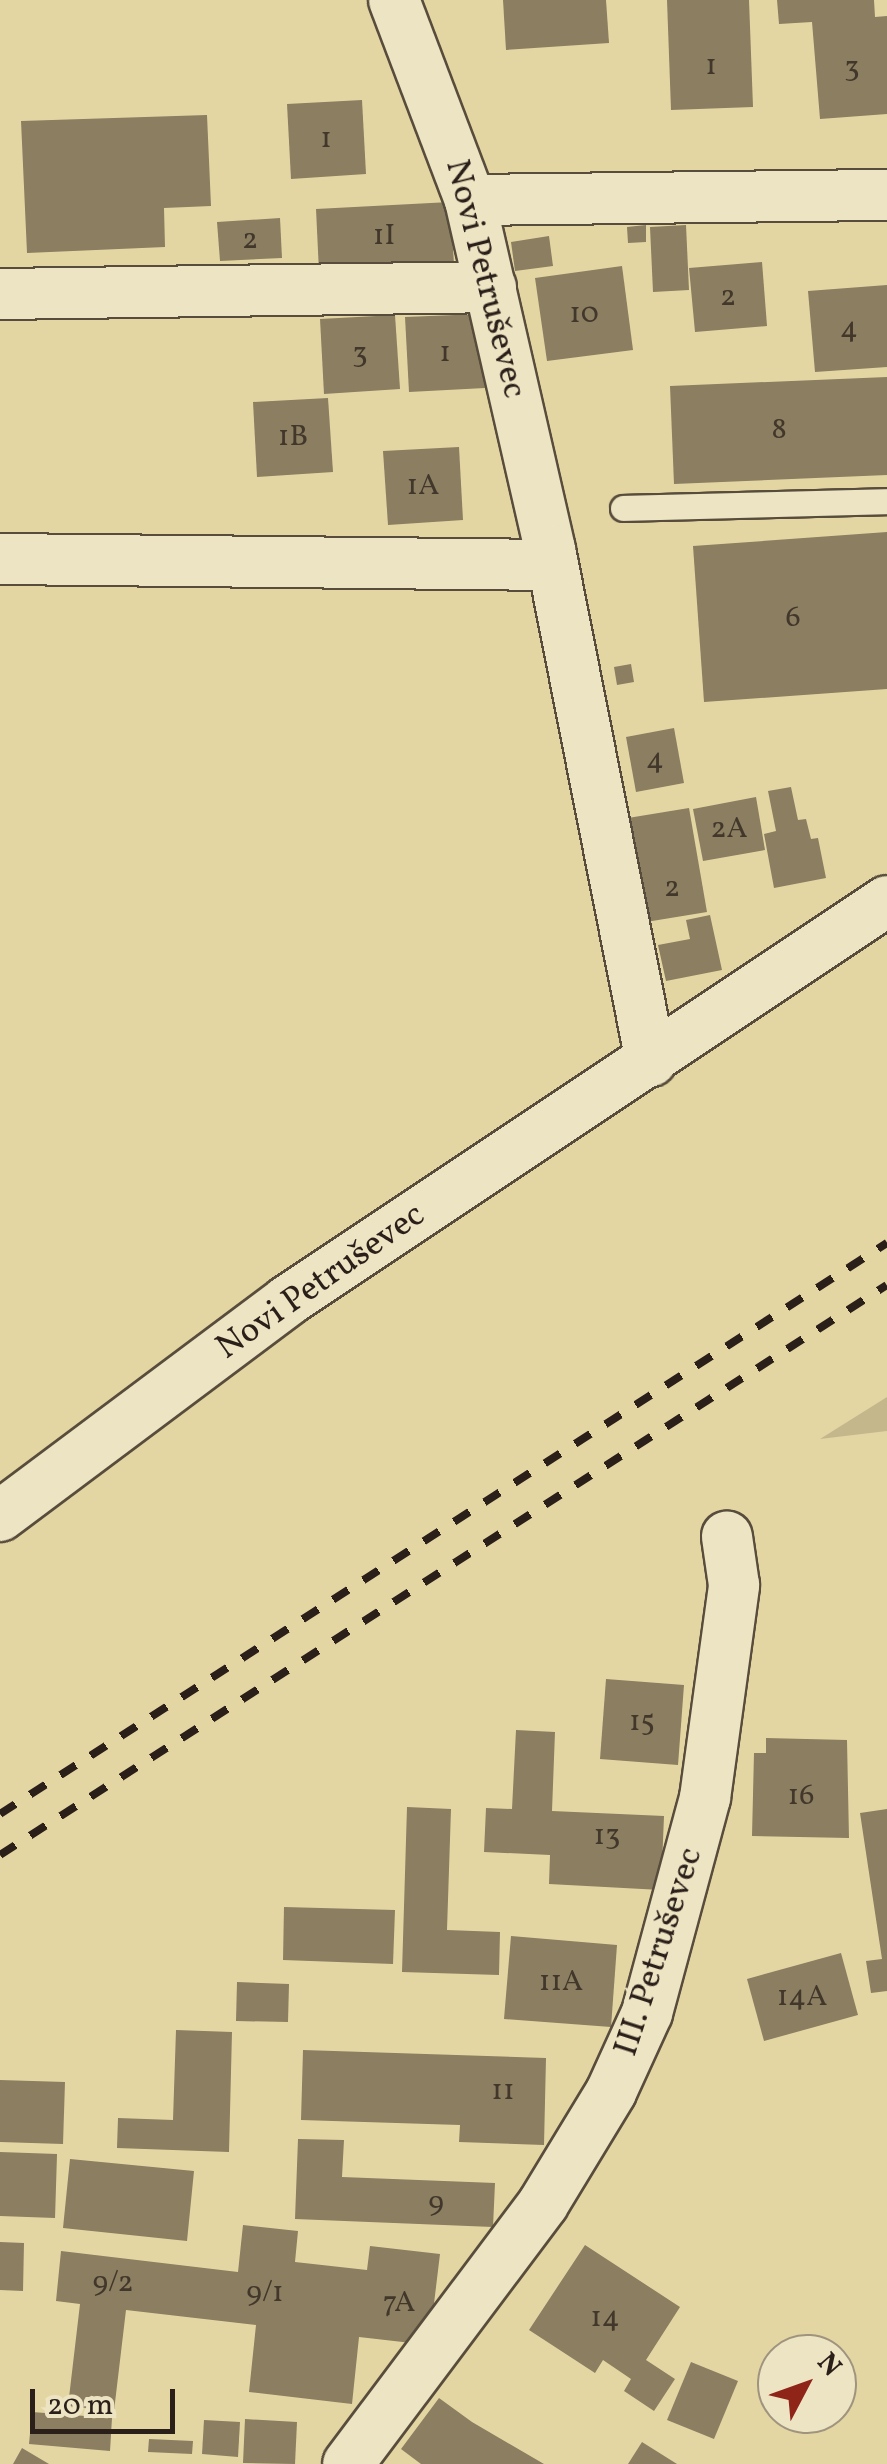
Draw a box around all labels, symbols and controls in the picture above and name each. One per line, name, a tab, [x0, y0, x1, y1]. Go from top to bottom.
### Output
house number: 1	[705, 48, 717, 84]
house number: 3	[844, 50, 860, 86]
house number: 1	[320, 121, 332, 157]
street label: Novi Petruševec	[435, 155, 535, 403]
house number: 1I	[373, 218, 395, 254]
house number: 2	[242, 222, 258, 258]
house number: 2	[720, 279, 736, 315]
house number: 10	[569, 296, 599, 332]
house number: 4	[840, 311, 858, 347]
house number: 1	[439, 335, 451, 371]
house number: 3	[352, 336, 368, 372]
house number: 8	[771, 412, 787, 448]
house number: 1B	[278, 419, 308, 455]
house number: 1A	[407, 468, 439, 504]
house number: 6	[785, 600, 801, 636]
house number: 4	[646, 742, 664, 778]
house number: 2A	[710, 811, 748, 847]
house number: 2	[664, 870, 680, 906]
street label: Novi Petruševec	[209, 1195, 433, 1369]
house number: 15	[629, 1704, 655, 1740]
house number: 16	[788, 1778, 814, 1814]
house number: 13	[593, 1818, 621, 1854]
street label: III. Petruševec	[606, 1842, 712, 2062]
house number: 11A	[539, 1964, 583, 2000]
house number: 14A	[777, 1979, 827, 2015]
house number: 11	[491, 2073, 515, 2109]
house number: 9	[428, 2185, 444, 2221]
house number: 9/2	[92, 2265, 134, 2301]
house number: 9/1	[246, 2275, 284, 2311]
house number: 7A	[383, 2285, 415, 2321]
house number: 14	[590, 2300, 620, 2336]
north arrow	[757, 2334, 857, 2434]
text: N	[807, 2345, 850, 2386]
scale bar	[35, 2369, 180, 2431]
text: 20 m	[47, 2385, 113, 2427]

